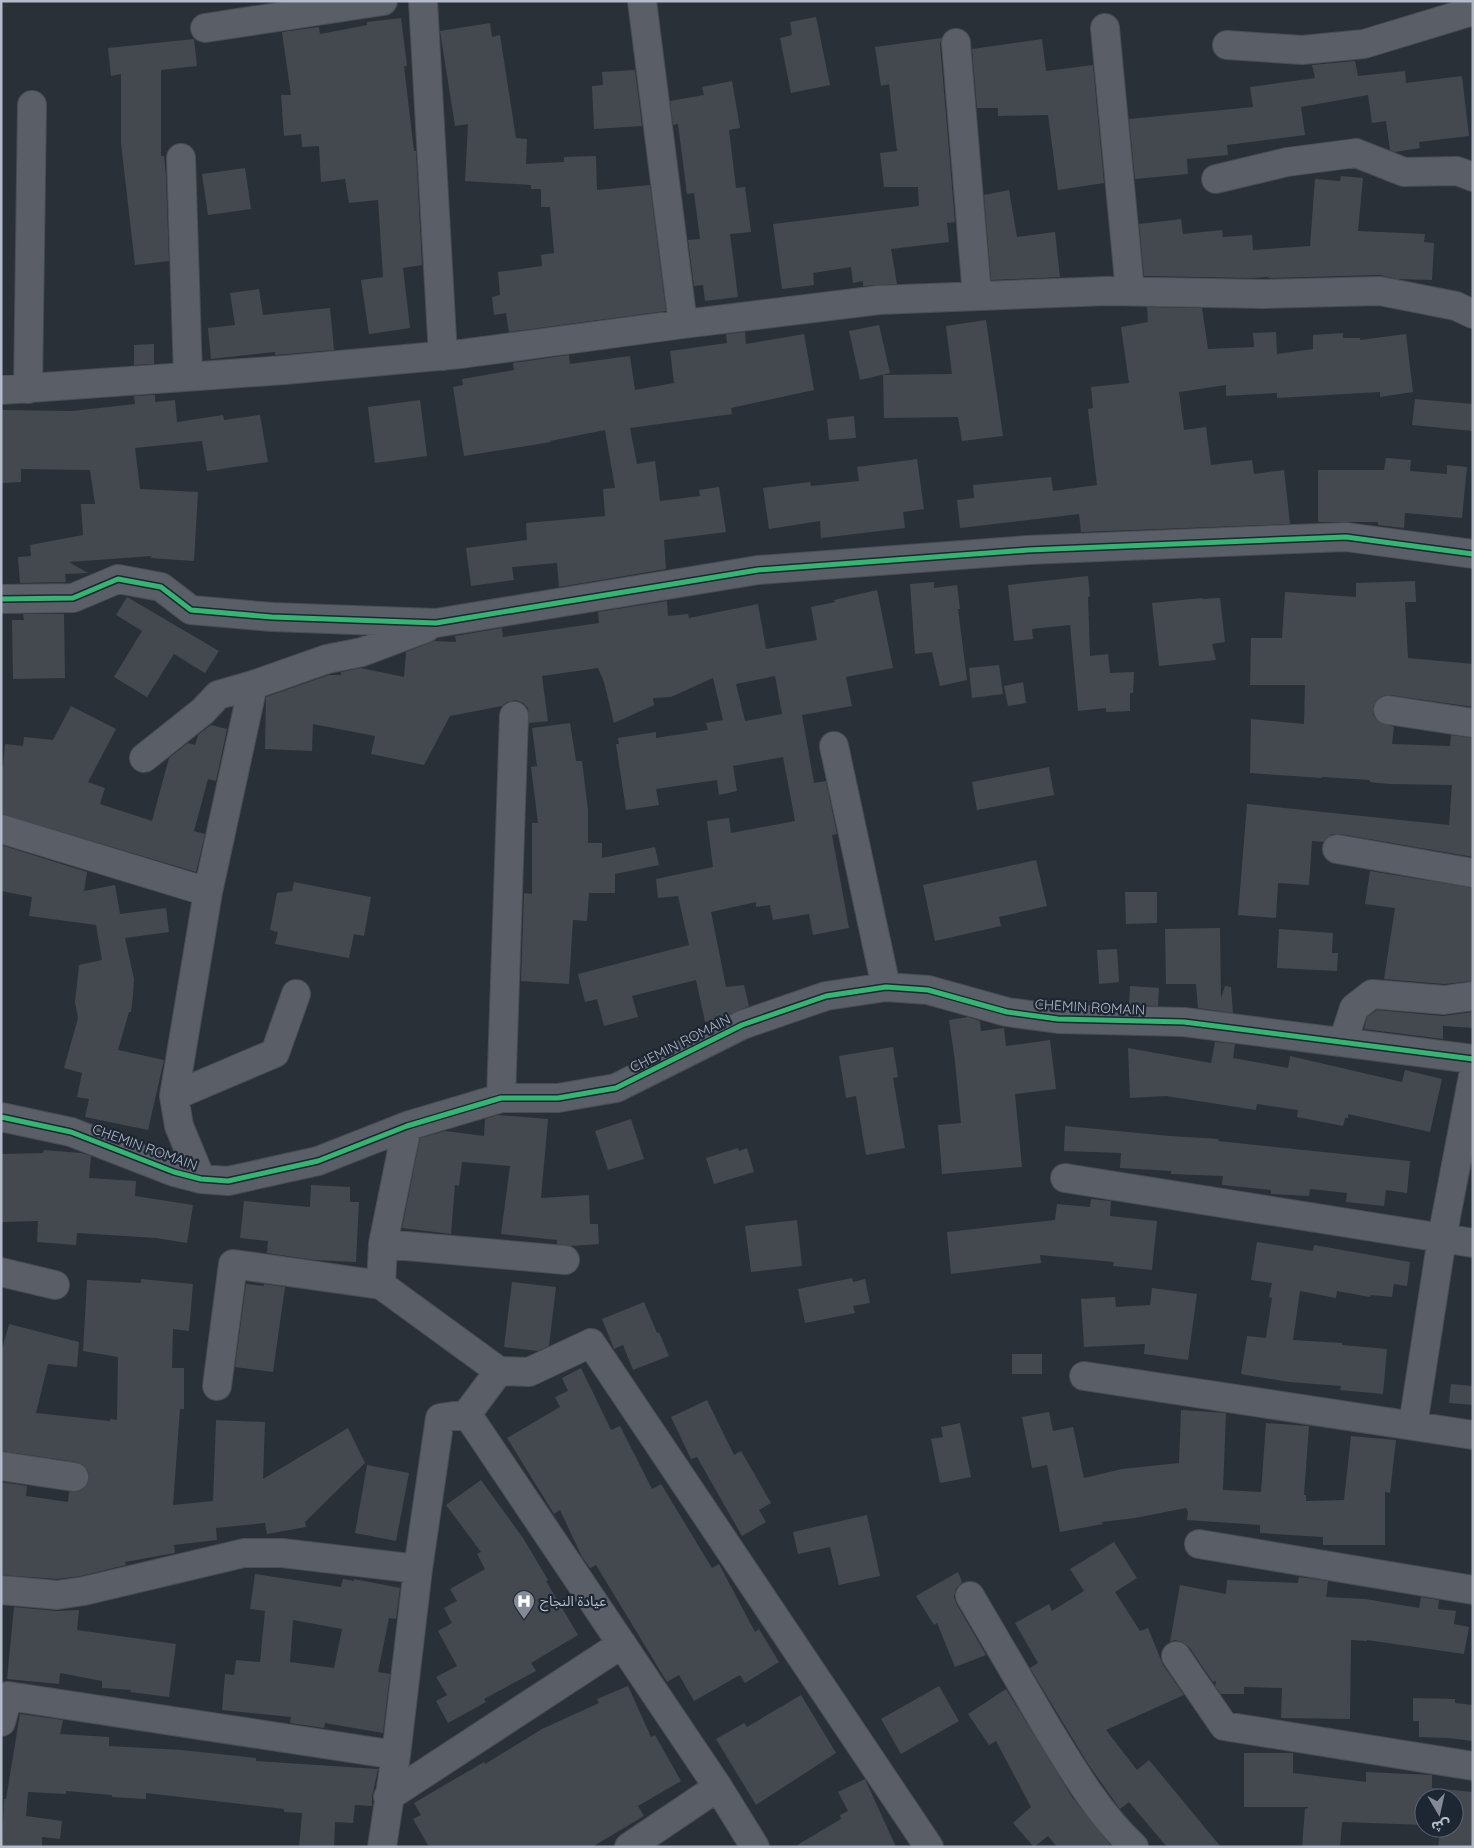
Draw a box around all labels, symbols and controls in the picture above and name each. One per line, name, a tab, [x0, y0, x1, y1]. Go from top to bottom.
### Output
street label: CHEMIN ROMAIN	[1034, 995, 1146, 1019]
street label: CHEMIN ROMAIN	[627, 1010, 733, 1076]
street label: CHEMIN ROMAIN	[90, 1120, 200, 1174]
hospital icon: عيادة النجاح	[512, 1589, 536, 1620]
place label: عيادة النجاح	[540, 1592, 606, 1612]
north arrow	[1414, 1788, 1464, 1838]
text: ش	[1430, 1815, 1452, 1836]

